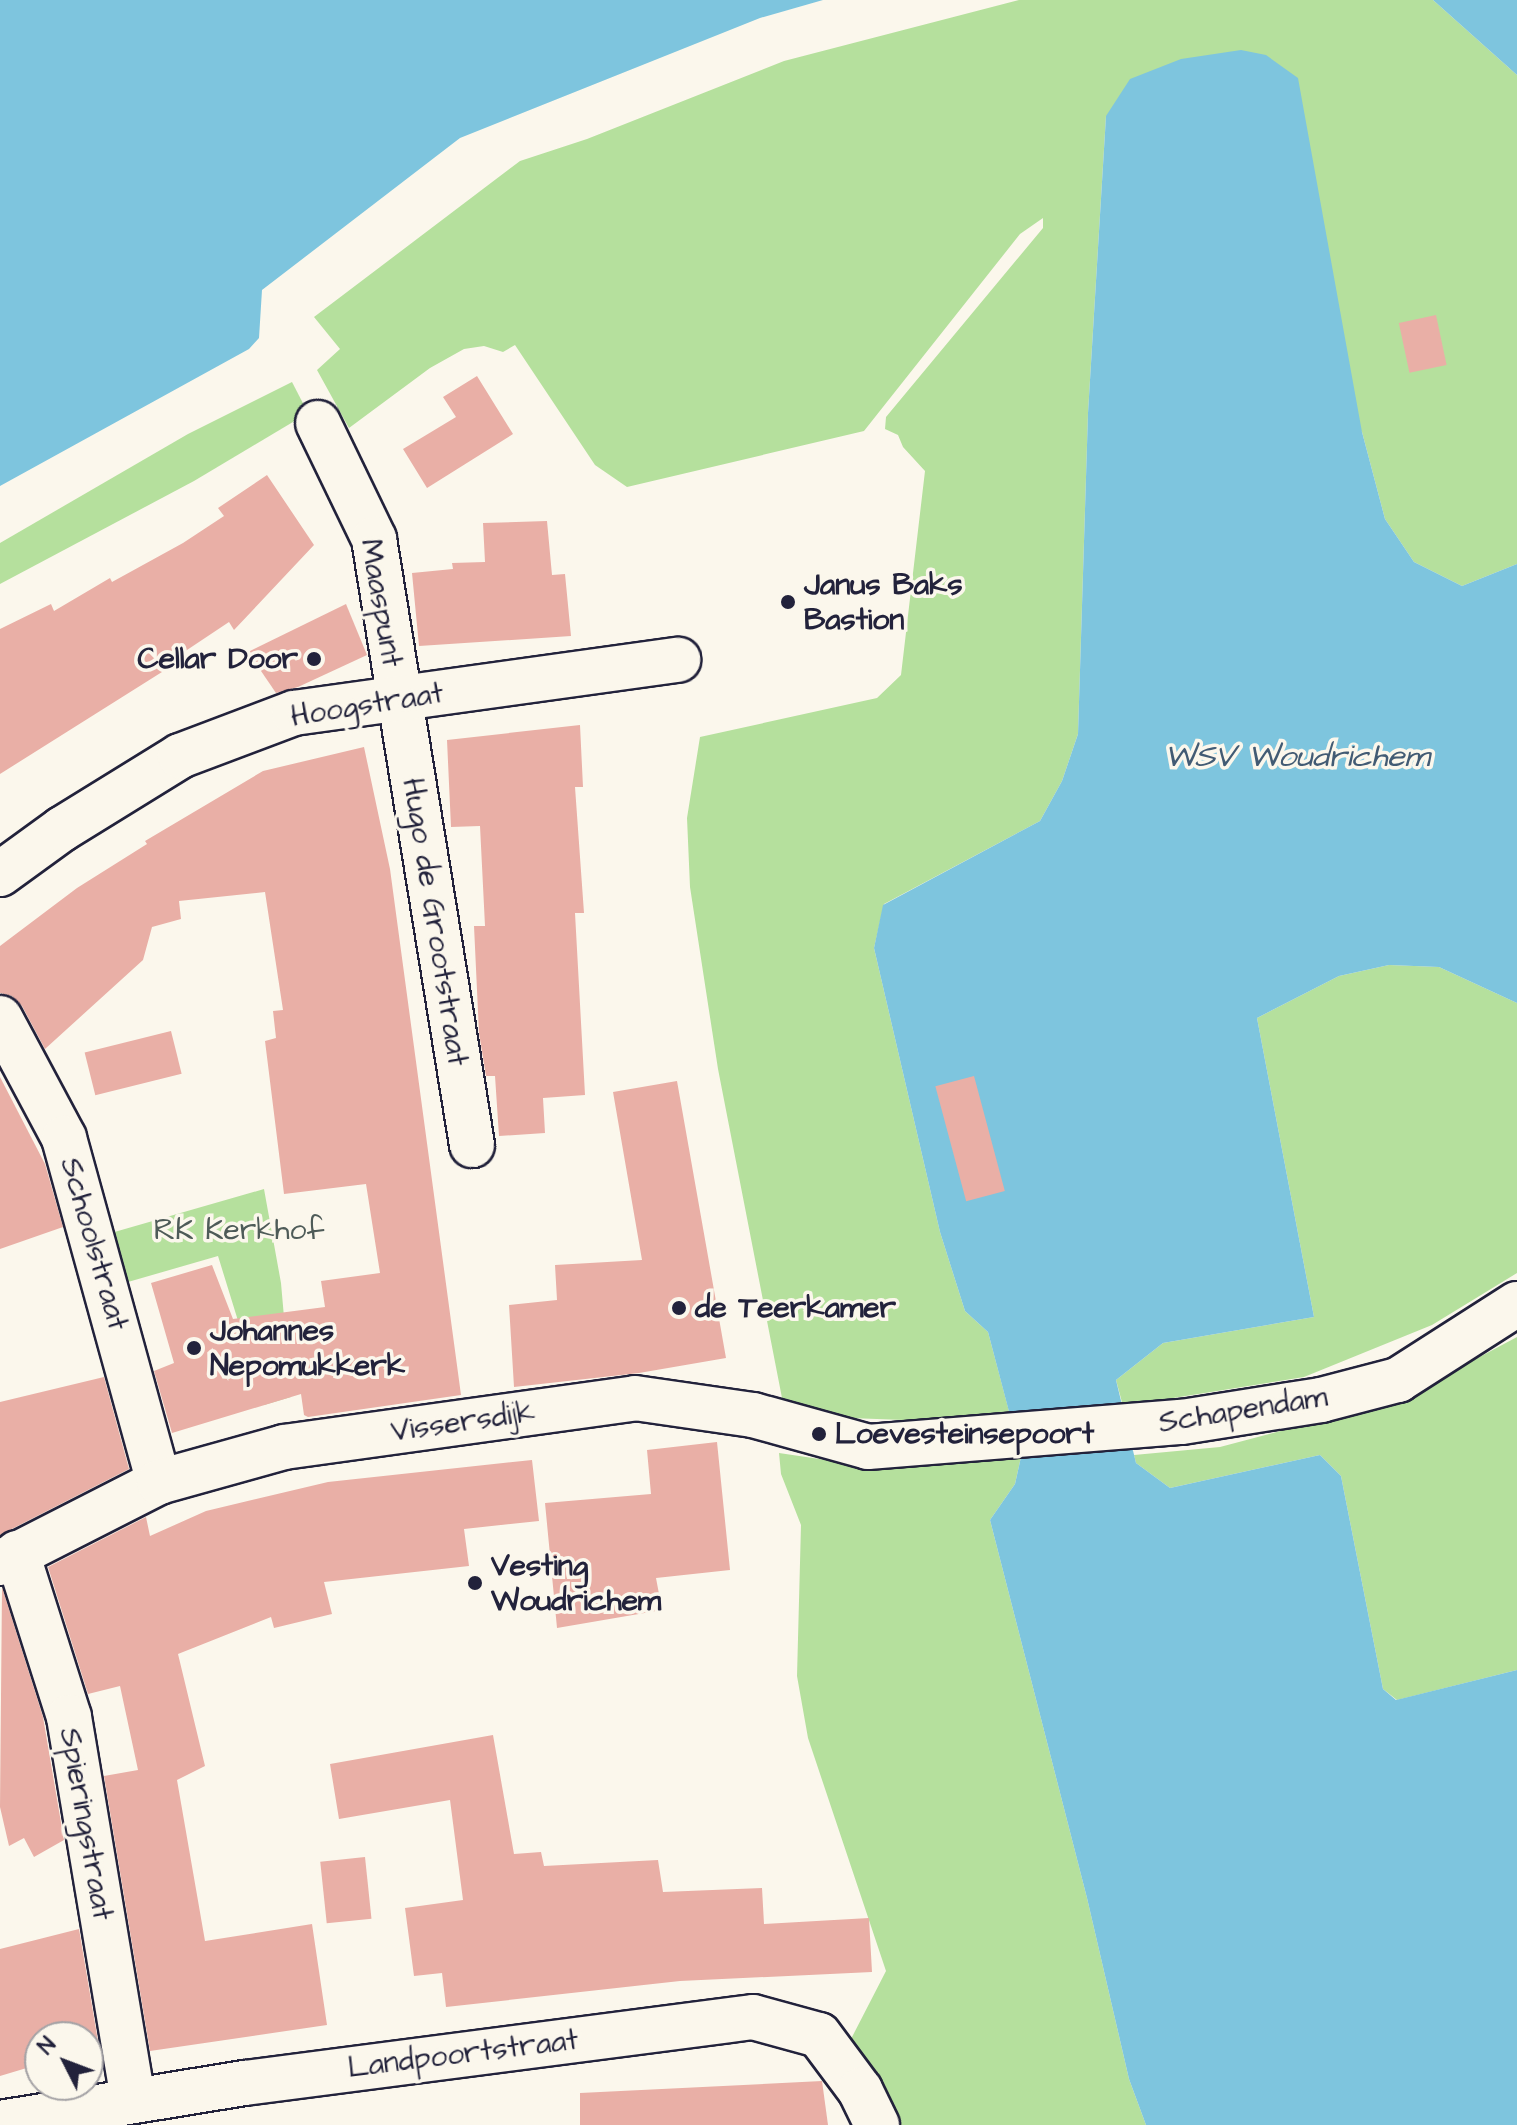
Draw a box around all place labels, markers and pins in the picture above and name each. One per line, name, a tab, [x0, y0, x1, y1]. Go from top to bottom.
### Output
place label: Janus Baks Bastion	[804, 567, 963, 638]
marker: Janus Baks Bastion	[779, 593, 797, 611]
place label: Cellar Door	[138, 641, 298, 677]
marker: Cellar Door	[305, 650, 323, 668]
place label: de Teerkamer	[695, 1290, 896, 1326]
marker: de Teerkamer	[670, 1299, 688, 1317]
place label: Johannes Nepomukkerk	[210, 1313, 405, 1384]
marker: Johannes Nepomukkerk	[185, 1339, 203, 1357]
place label: Loevesteinsepoort	[835, 1416, 1094, 1452]
marker: Loevesteinsepoort	[810, 1425, 828, 1443]
place label: Vesting Woudrichem	[491, 1548, 661, 1618]
marker: Vesting Woudrichem	[466, 1574, 484, 1592]

